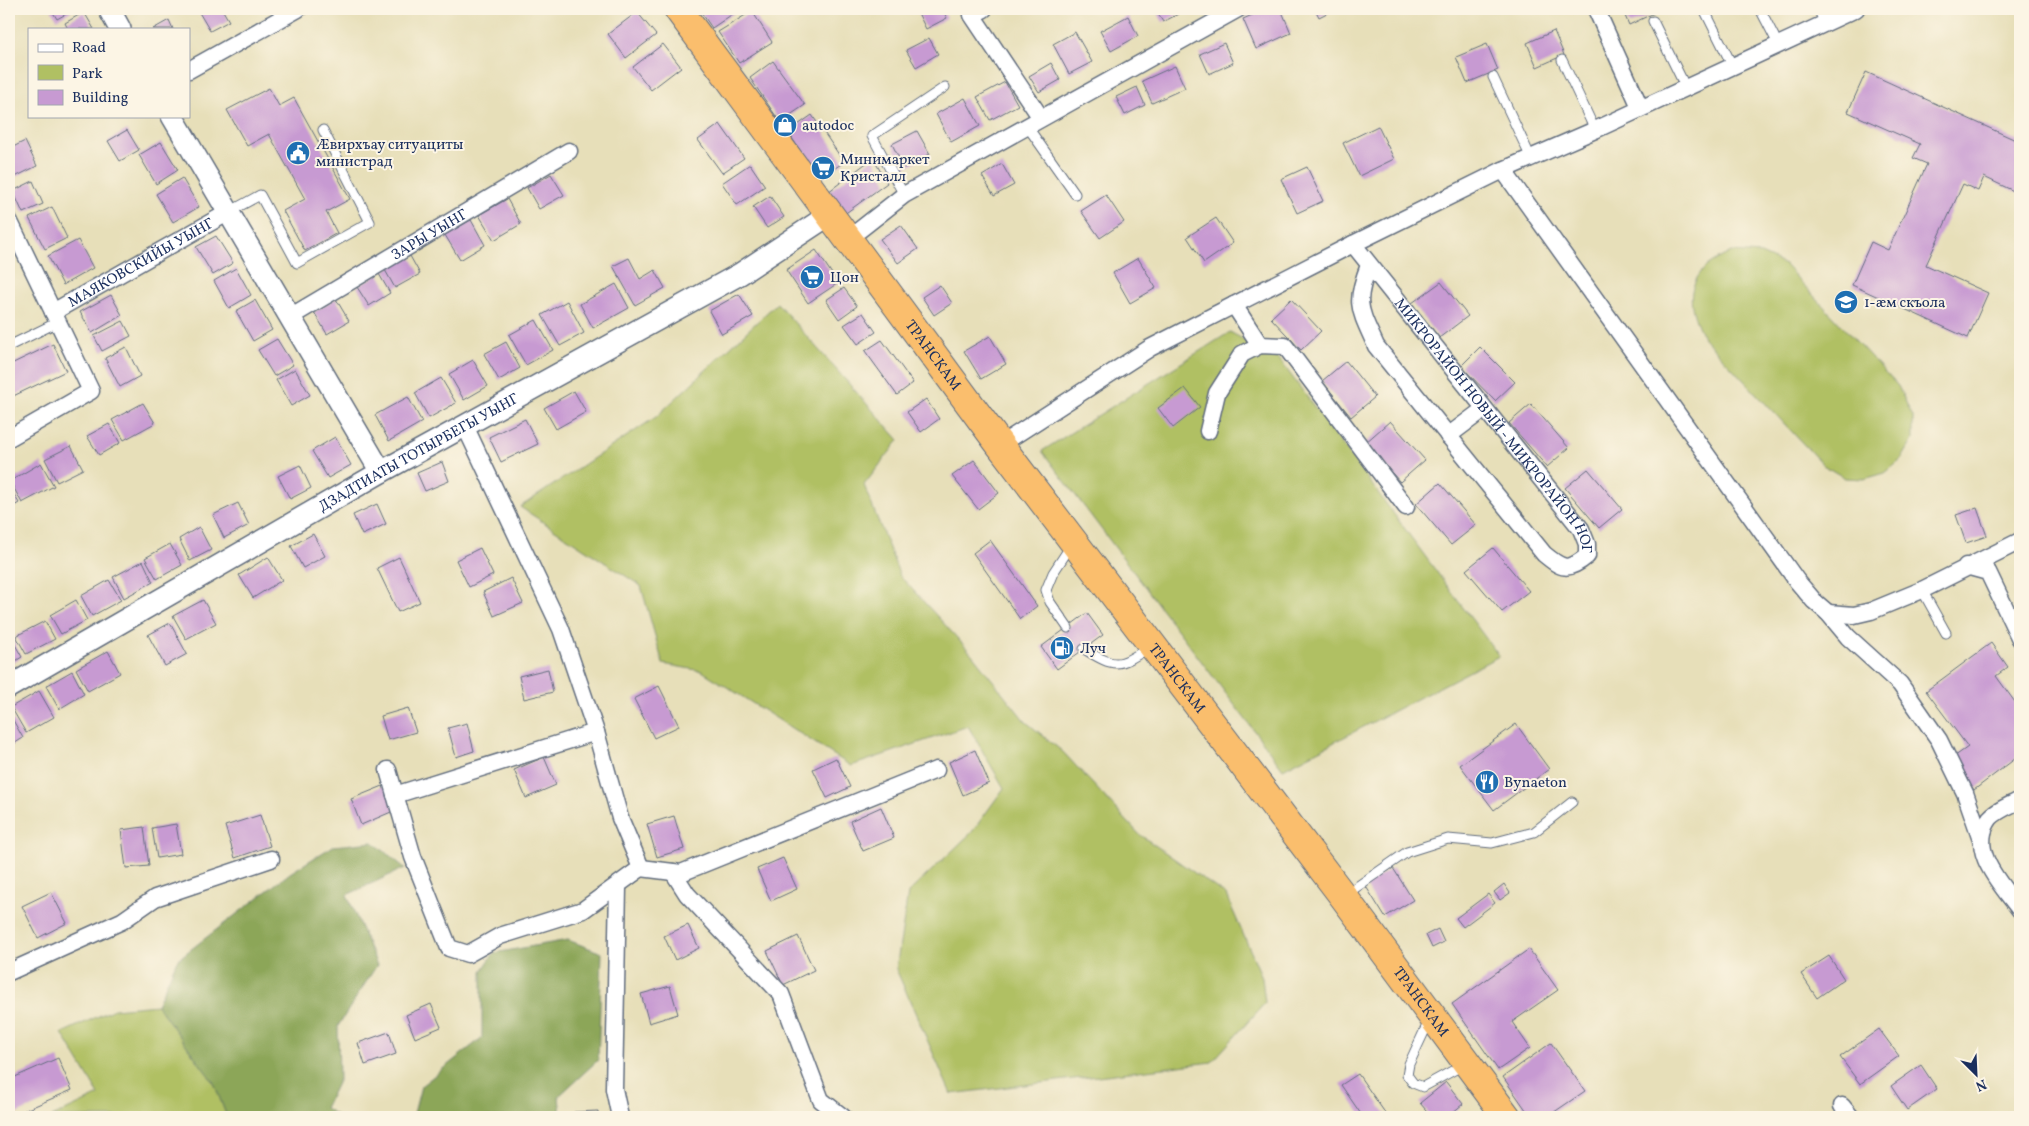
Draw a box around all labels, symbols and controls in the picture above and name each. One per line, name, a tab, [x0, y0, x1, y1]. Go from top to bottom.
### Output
legend	[28, 28, 190, 118]
text: Road	[72, 38, 106, 59]
text: Park	[72, 64, 103, 85]
text: Building	[72, 88, 129, 109]
shop icon: autodoc	[772, 112, 798, 138]
place label: autodoc	[802, 116, 854, 137]
place label: Æвирхъау ситуациты министрад	[316, 135, 464, 173]
public building icon: Æвирхъау ситуациты министрад	[285, 140, 311, 166]
place label: Минимаркет Кристалл	[840, 150, 930, 188]
supermarket icon: Минимаркет Кристалл	[810, 155, 836, 181]
street label: ЗАРЫ УЫНГ	[388, 205, 472, 266]
street label: МАЯКОВСКИЙЫ УЫНГ	[65, 214, 218, 313]
supermarket icon: Цон	[799, 264, 825, 290]
place label: Цон	[830, 268, 859, 289]
school or university icon: 1-æм скъола	[1833, 289, 1859, 315]
place label: 1-æм скъола	[1864, 293, 1946, 314]
street label: МИКРОРАЙОН НОВЫЙ - МИКРОРАЙОН НОГ	[1388, 294, 1596, 553]
street label: ТРАНСКАМ	[899, 316, 965, 395]
street label: ДЗАДТИАТЫ ТОТЫРБЕГЫ УЫНГ	[315, 389, 523, 518]
fuel station icon: Луч	[1049, 635, 1075, 661]
place label: Луч	[1080, 639, 1106, 660]
street label: ТРАНСКАМ	[1143, 640, 1210, 718]
restaurant icon: Bynaeton	[1474, 769, 1500, 795]
place label: Bynaeton	[1504, 773, 1567, 794]
street label: ТРАНСКАМ	[1387, 963, 1453, 1042]
north arrow	[1952, 1048, 2002, 1098]
text: N	[1972, 1074, 1989, 1095]

